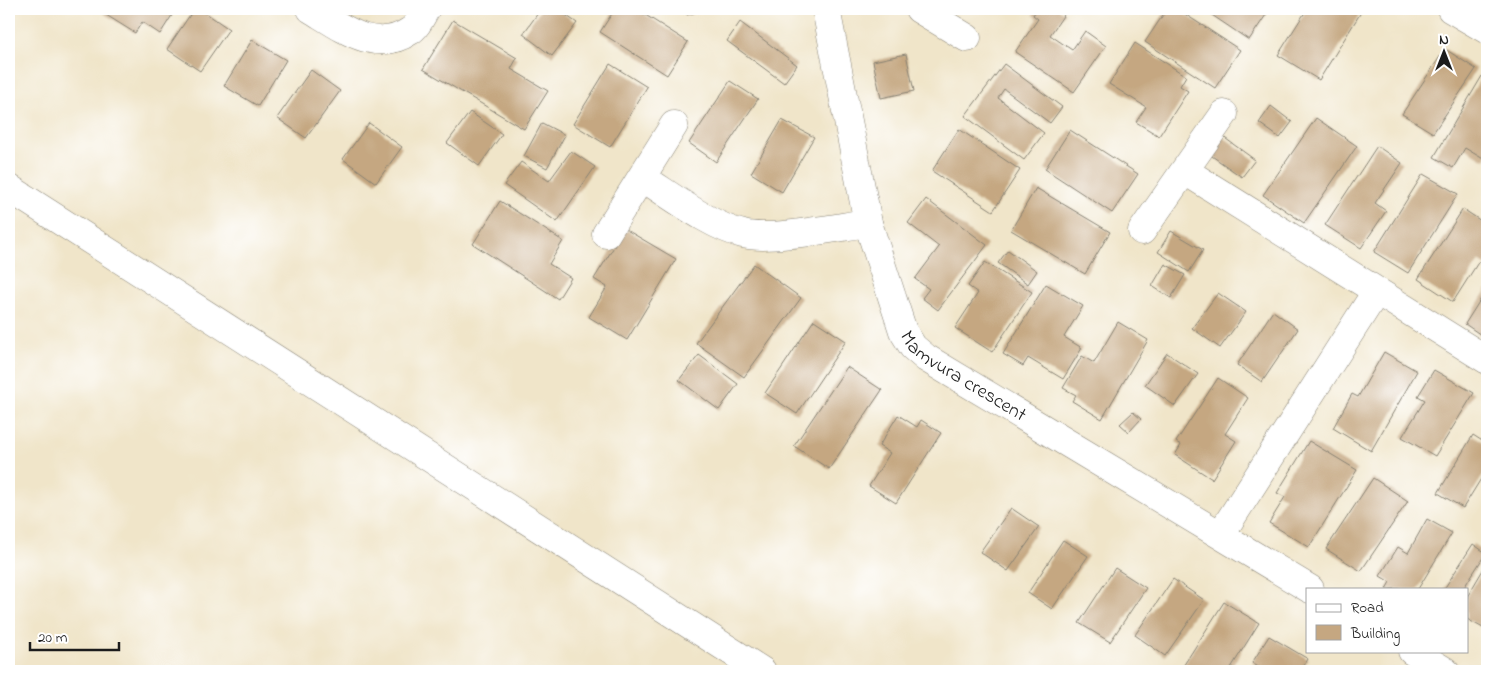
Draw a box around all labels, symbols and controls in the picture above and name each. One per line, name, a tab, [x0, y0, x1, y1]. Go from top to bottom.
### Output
north arrow	[1418, 28, 1468, 78]
text: N	[1439, 30, 1449, 51]
street label: Mamvura crescent	[892, 325, 1032, 430]
legend	[1306, 588, 1468, 652]
text: Road	[1351, 597, 1384, 619]
scale bar	[30, 620, 119, 652]
text: Building	[1350, 623, 1400, 646]
text: 20 m	[38, 627, 68, 649]

